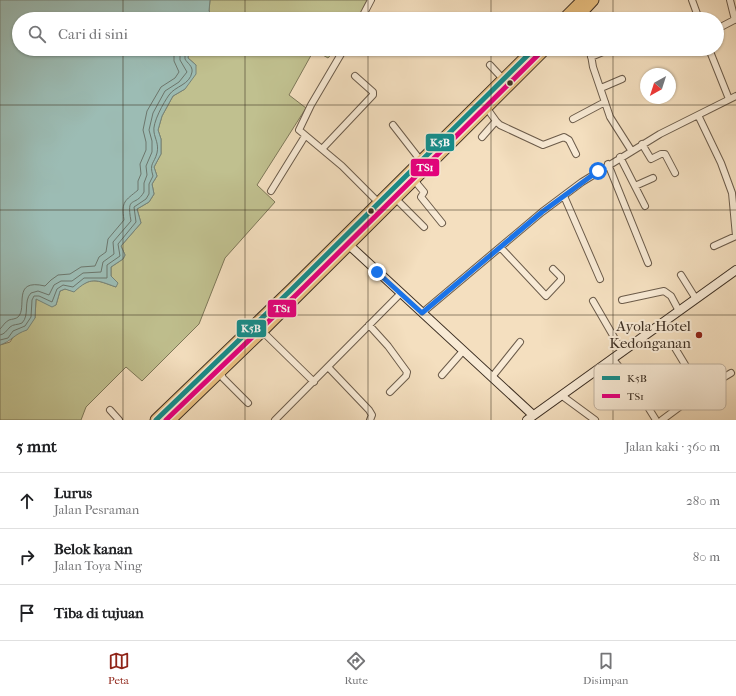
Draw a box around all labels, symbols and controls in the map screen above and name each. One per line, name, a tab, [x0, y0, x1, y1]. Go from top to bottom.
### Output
search box	[12, 12, 724, 56]
icon: search	[26, 23, 48, 45]
text: Cari di sini	[58, 25, 128, 43]
north arrow	[640, 68, 676, 104]
unlabelled marker	[505, 78, 515, 88]
line badge: K5B	[425, 133, 455, 152]
text: K5B	[430, 136, 450, 149]
line badge: TS1	[410, 158, 440, 177]
text: TS1	[415, 161, 434, 174]
route start	[589, 162, 607, 180]
unlabelled marker	[366, 206, 376, 216]
route end	[368, 263, 386, 281]
line badge: TS1	[267, 299, 297, 318]
text: TS1	[272, 302, 291, 315]
place label: Ayola Hotel Kedonganan	[609, 317, 691, 352]
line badge: K5B	[236, 319, 267, 338]
text: K5B	[241, 322, 261, 335]
marker: Ayola Hotel Kedonganan	[694, 330, 704, 340]
legend	[594, 364, 726, 410]
text: K5B	[627, 372, 647, 385]
text: TS1	[627, 390, 644, 403]
text: 5 mnt	[16, 436, 57, 456]
text: Jalan kaki · 360 m	[625, 439, 720, 454]
text: Lurus	[54, 484, 92, 502]
icon: ahead	[16, 490, 38, 512]
text: 280 m	[686, 493, 720, 508]
text: Jalan Pesraman	[54, 502, 139, 517]
text: Belok kanan	[54, 540, 133, 558]
icon: right	[16, 546, 38, 568]
text: 80 m	[693, 549, 720, 564]
text: Jalan Toya Ning	[54, 558, 142, 573]
icon: arrive	[16, 602, 38, 624]
text: Tiba di tujuan	[54, 604, 144, 622]
tab: Peta	[108, 650, 130, 687]
tab: Rute	[345, 650, 368, 687]
tab: Disimpan	[583, 650, 628, 687]

